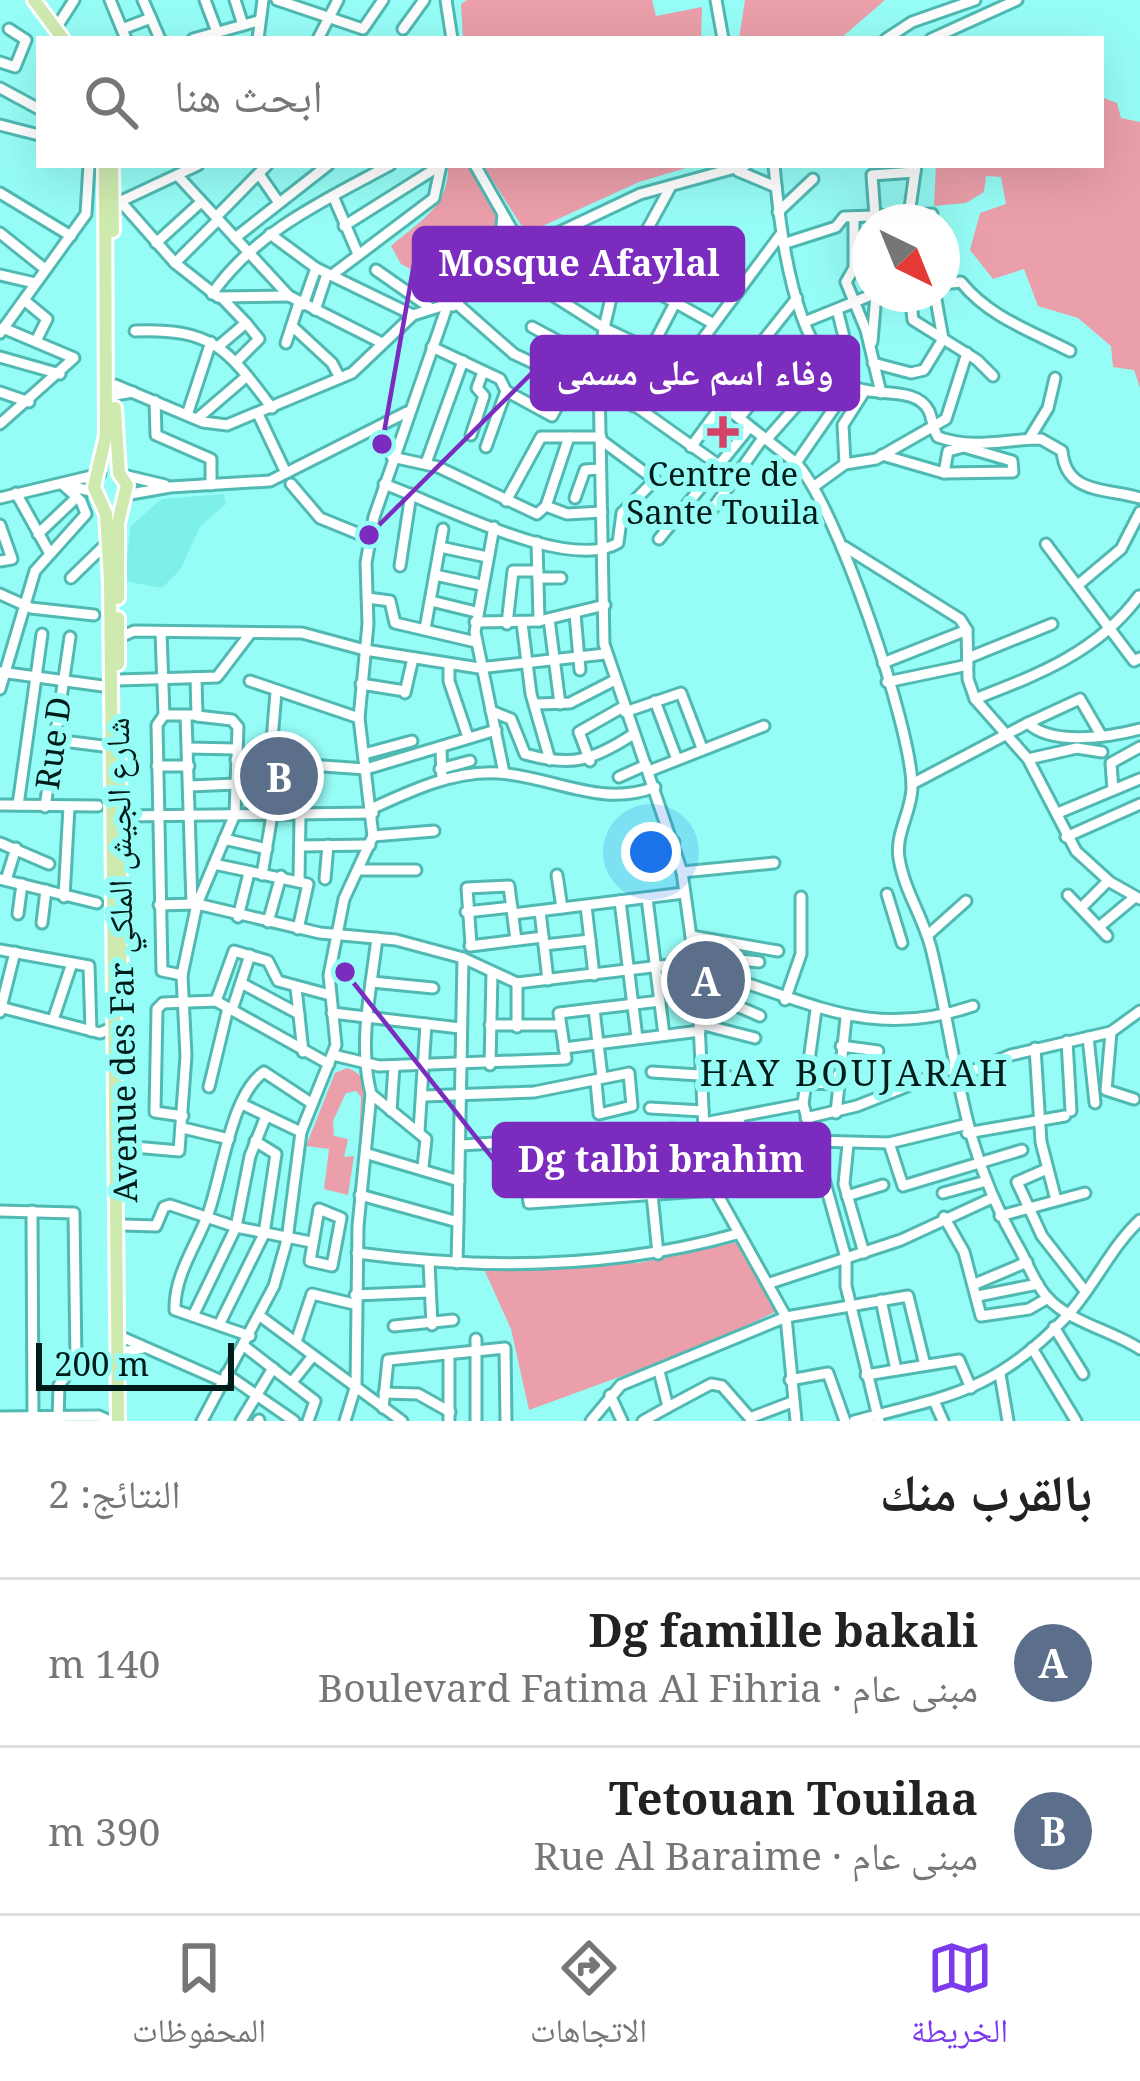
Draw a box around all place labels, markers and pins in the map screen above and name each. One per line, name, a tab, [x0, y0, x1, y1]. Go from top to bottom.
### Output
callout: Mosque Afaylal	[414, 228, 743, 300]
callout: وفاء اسم على مسمى	[532, 337, 858, 409]
marker: Centre de Sante Touila	[707, 416, 739, 448]
place label: Centre de Sante Touila	[626, 451, 820, 534]
pin: B	[240, 731, 318, 821]
pin: A	[667, 935, 745, 1025]
callout: Dg talbi brahim	[494, 1124, 829, 1196]

